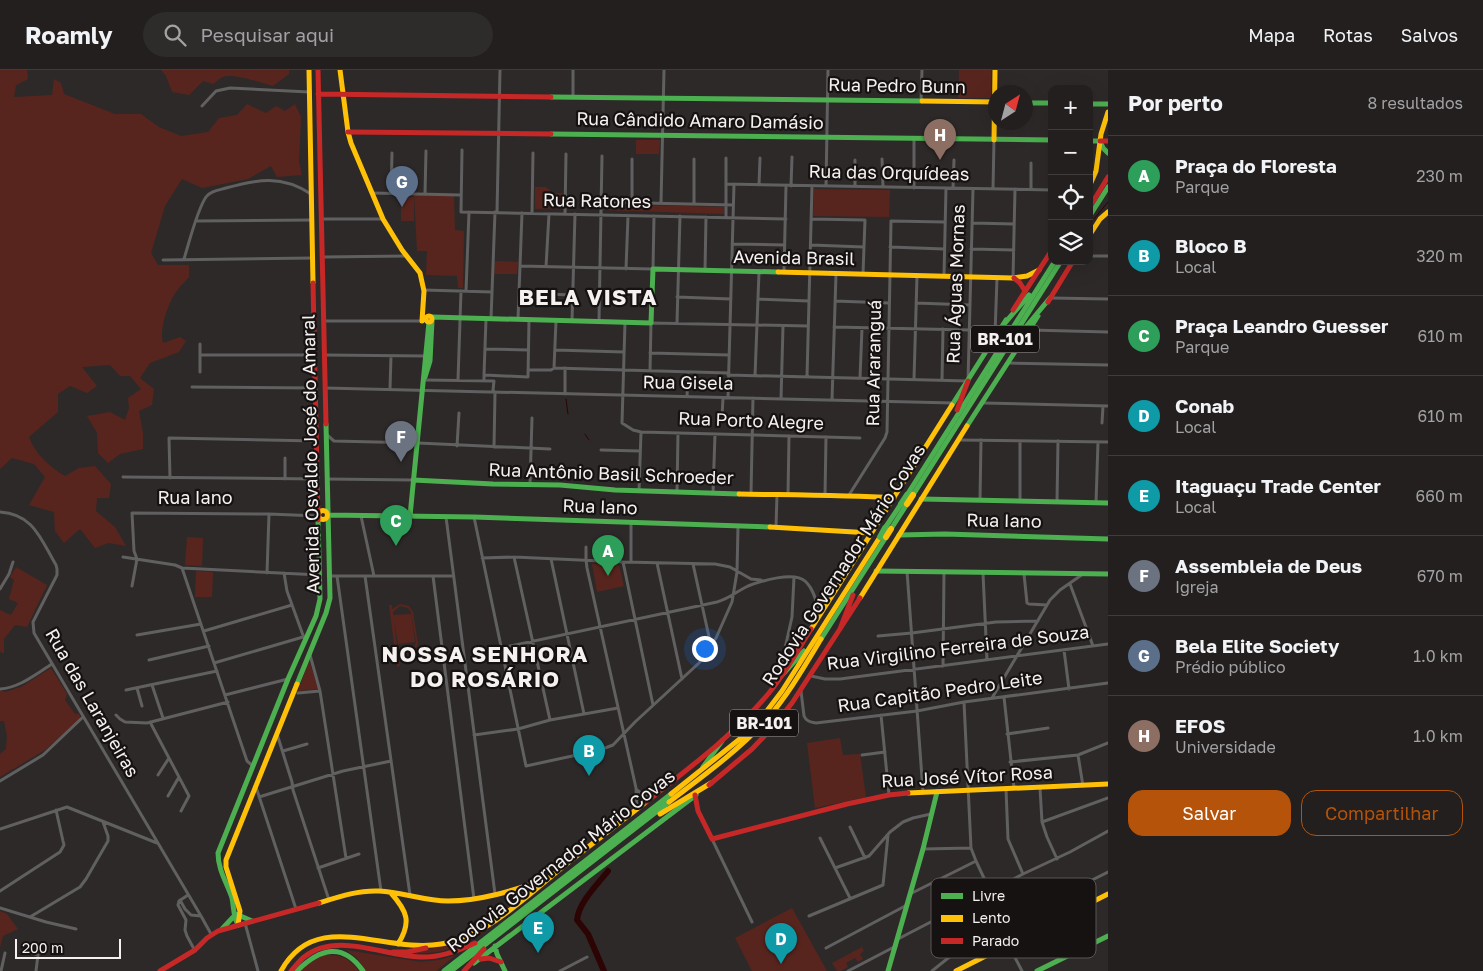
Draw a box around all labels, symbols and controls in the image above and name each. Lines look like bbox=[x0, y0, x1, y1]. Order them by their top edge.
search box bbox=[143, 12, 493, 57]
text: Roamly bbox=[25, 20, 113, 49]
icon: search bbox=[161, 21, 189, 49]
text: Pesquisar aqui bbox=[201, 23, 334, 46]
text: Mapa bbox=[1248, 24, 1295, 46]
text: Rotas bbox=[1323, 24, 1373, 46]
text: Salvos bbox=[1401, 24, 1458, 46]
street label: Rua Pedro Bunn bbox=[828, 73, 966, 97]
north arrow bbox=[988, 85, 1033, 130]
map controls bbox=[1048, 85, 1093, 265]
button: + bbox=[1048, 85, 1093, 130]
text: Por perto bbox=[1128, 90, 1223, 116]
text: 8 resultados bbox=[1368, 93, 1463, 113]
street label: Rua Cândido Amaro Damásio bbox=[576, 107, 824, 133]
pin: H bbox=[924, 119, 956, 160]
button: − bbox=[1048, 130, 1093, 175]
text: Praça do Floresta bbox=[1175, 154, 1337, 177]
street label: Rua das Orquídeas bbox=[808, 160, 970, 184]
pin: G bbox=[386, 166, 418, 207]
text: A bbox=[1138, 166, 1150, 186]
text: 230 m bbox=[1416, 166, 1463, 186]
button: locate bbox=[1048, 175, 1093, 220]
text: Parque bbox=[1175, 177, 1229, 197]
street label: Rua Ratones bbox=[543, 188, 651, 212]
street label: Rua Águas Mornas bbox=[941, 204, 969, 364]
button: layers bbox=[1048, 220, 1093, 265]
text: Bloco B bbox=[1175, 234, 1247, 257]
street label: Avenida Brasil bbox=[733, 245, 855, 269]
text: B bbox=[1138, 246, 1150, 266]
text: 320 m bbox=[1416, 246, 1463, 266]
text: Local bbox=[1175, 257, 1216, 277]
district label: BELA VISTA bbox=[518, 283, 658, 310]
street label: Rua Araranguá bbox=[861, 299, 885, 427]
street label: Avenida Osvaldo José do Amaral bbox=[297, 314, 323, 594]
text: Praça Leandro Guesser bbox=[1175, 314, 1388, 337]
road number: BR-101 bbox=[971, 325, 1039, 352]
text: C bbox=[1138, 326, 1150, 346]
text: 610 m bbox=[1417, 326, 1463, 346]
text: Parque bbox=[1175, 337, 1229, 357]
street label: Rua Gisela bbox=[642, 370, 734, 394]
text: Conab bbox=[1175, 394, 1234, 417]
street label: Rua Porto Alegre bbox=[678, 406, 824, 434]
text: D bbox=[1138, 406, 1150, 426]
text: 610 m bbox=[1417, 406, 1463, 426]
text: Local bbox=[1175, 417, 1216, 437]
pin: F bbox=[385, 421, 417, 462]
street label: Rodovia Governador Mário Covas bbox=[757, 440, 930, 689]
street label: Rua Antônio Basil Schroeder bbox=[488, 458, 734, 488]
text: Itaguaçu Trade Center bbox=[1175, 474, 1381, 497]
street label: Rua Iano bbox=[157, 486, 233, 508]
text: E bbox=[1139, 486, 1149, 506]
text: 660 m bbox=[1416, 486, 1463, 506]
street label: Rua Iano bbox=[562, 494, 638, 518]
text: Local bbox=[1175, 497, 1216, 517]
pin: C bbox=[380, 505, 412, 546]
street label: Rua Iano bbox=[966, 508, 1042, 532]
pin: A bbox=[592, 535, 624, 576]
text: Assembleia de Deus bbox=[1175, 554, 1362, 577]
text: F bbox=[1139, 566, 1149, 586]
text: 670 m bbox=[1417, 566, 1463, 586]
text: Igreja bbox=[1175, 577, 1219, 597]
street label: Rua Virgilino Ferreira de Souza bbox=[825, 620, 1090, 674]
street label: Rua das Laranjeiras bbox=[41, 624, 144, 781]
text: Bela Elite Society bbox=[1175, 634, 1339, 657]
your location bbox=[692, 636, 718, 662]
district label: NOSSA SENHORA DO ROSÁRIO bbox=[382, 640, 588, 692]
text: G bbox=[1138, 646, 1150, 666]
text: 1.0 km bbox=[1413, 646, 1463, 666]
text: Prédio público bbox=[1175, 657, 1286, 677]
street label: Rua Capitão Pedro Leite bbox=[836, 666, 1044, 716]
road number: BR-101 bbox=[730, 710, 798, 736]
text: EFOS bbox=[1175, 714, 1226, 737]
text: H bbox=[1138, 726, 1150, 746]
text: 1.0 km bbox=[1413, 726, 1463, 746]
pin: B bbox=[573, 735, 605, 776]
text: Universidade bbox=[1175, 737, 1276, 757]
street label: Rua José Vítor Rosa bbox=[881, 761, 1053, 791]
street label: Rodovia Governador Mário Covas bbox=[442, 764, 679, 956]
button: Salvar bbox=[1128, 790, 1291, 836]
button: Compartilhar bbox=[1301, 790, 1463, 836]
legend bbox=[931, 878, 1096, 958]
text: Livre bbox=[972, 887, 1005, 904]
text: Lento bbox=[972, 909, 1010, 926]
pin: E bbox=[522, 912, 554, 953]
pin: D bbox=[765, 923, 797, 964]
text: Parado bbox=[972, 932, 1019, 949]
scale bar bbox=[15, 936, 121, 959]
text: 200 m bbox=[22, 939, 63, 956]

